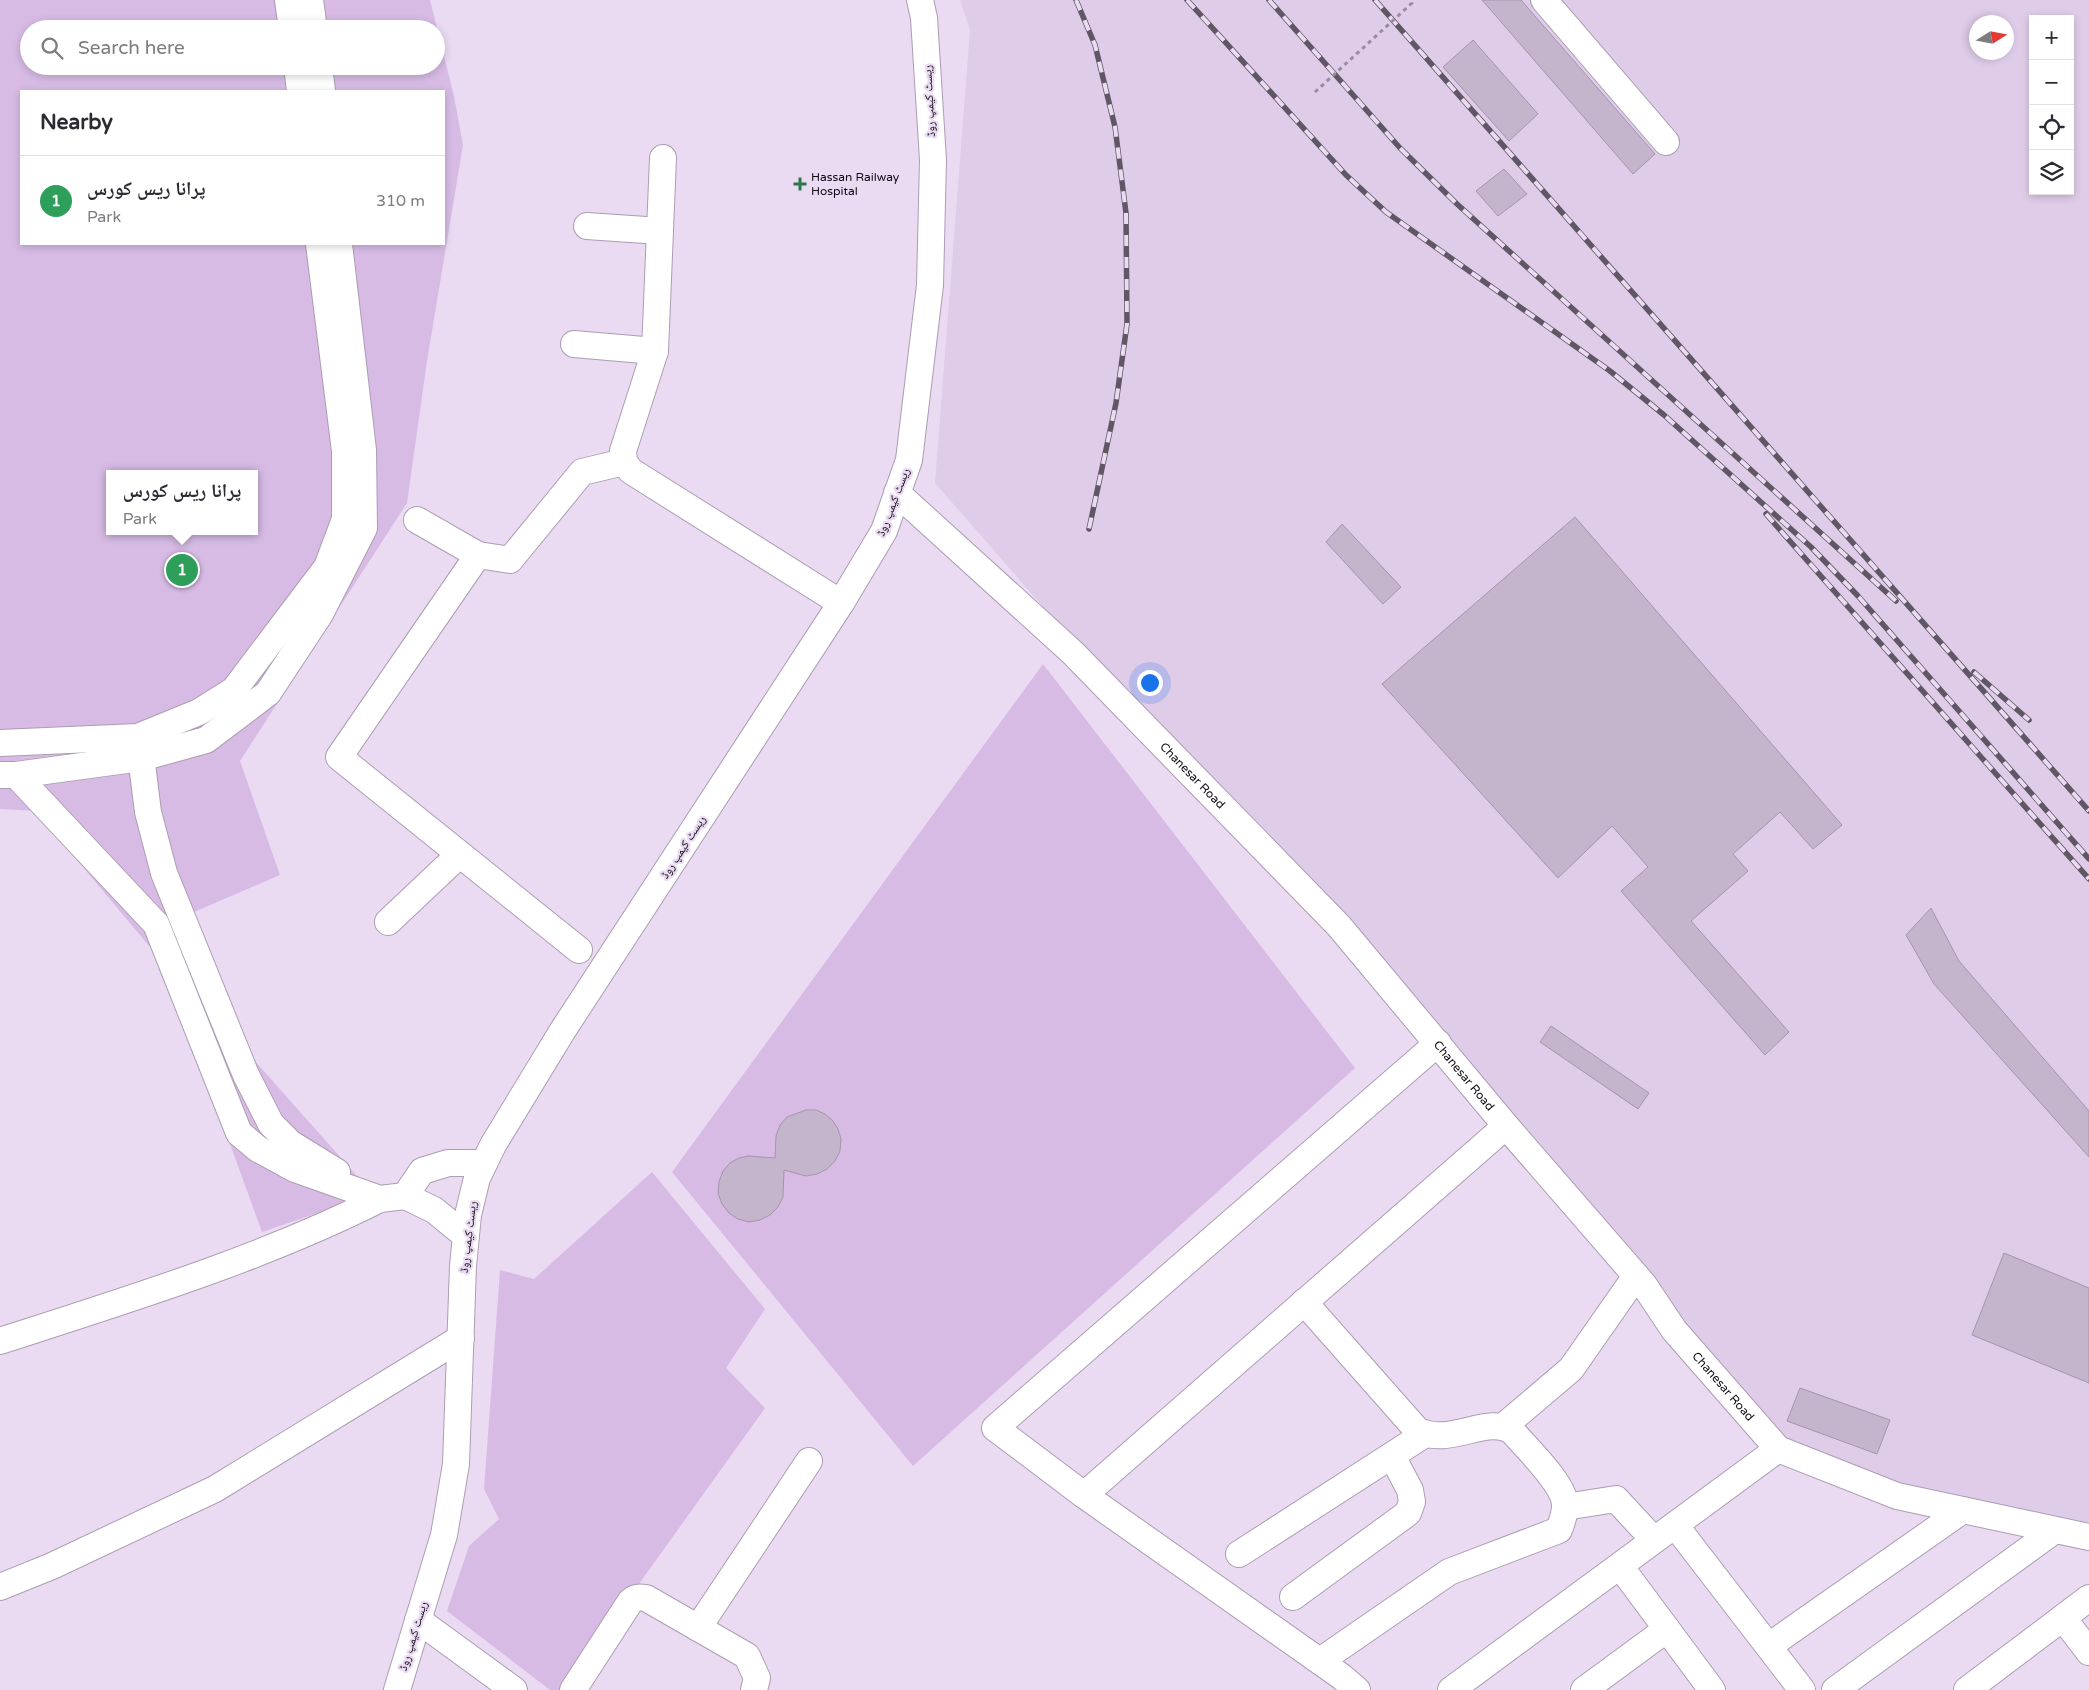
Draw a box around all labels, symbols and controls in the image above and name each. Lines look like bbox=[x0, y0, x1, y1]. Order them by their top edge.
north arrow bbox=[1969, 15, 2014, 60]
map controls bbox=[2029, 15, 2074, 195]
button: + bbox=[2029, 15, 2074, 60]
search box bbox=[20, 20, 445, 75]
icon: search bbox=[38, 34, 66, 62]
text: Search here bbox=[78, 37, 185, 59]
button: − bbox=[2029, 60, 2074, 105]
street label: ریسٹ کیمپ روڈ bbox=[920, 64, 938, 137]
button: locate bbox=[2029, 105, 2074, 150]
text: Nearby bbox=[40, 110, 113, 135]
button: layers bbox=[2029, 150, 2074, 195]
place label: Hassan Railway Hospital bbox=[811, 170, 900, 198]
marker: Hassan Railway Hospital bbox=[793, 177, 807, 191]
text: پرانا ریس کورس bbox=[87, 178, 205, 200]
text: 1 bbox=[51, 191, 61, 211]
text: 310 m bbox=[376, 191, 425, 211]
text: Park bbox=[87, 207, 121, 227]
street label: ریسٹ کیمپ روڈ bbox=[874, 466, 913, 538]
popup bbox=[106, 470, 258, 535]
text: پرانا ریس کورس bbox=[123, 480, 241, 502]
text: Park bbox=[123, 509, 157, 529]
pin: 1 bbox=[166, 551, 198, 589]
your location bbox=[1137, 670, 1163, 696]
street label: Chanesar Road bbox=[1157, 740, 1228, 812]
street label: ریسٹ کیمپ روڈ bbox=[658, 813, 709, 881]
street label: Chanesar Road bbox=[1431, 1038, 1497, 1114]
street label: ریسٹ کیمپ روڈ bbox=[457, 1200, 480, 1274]
street label: Chanesar Road bbox=[1689, 1349, 1757, 1424]
street label: ریسٹ کیمپ روڈ bbox=[396, 1599, 431, 1673]

